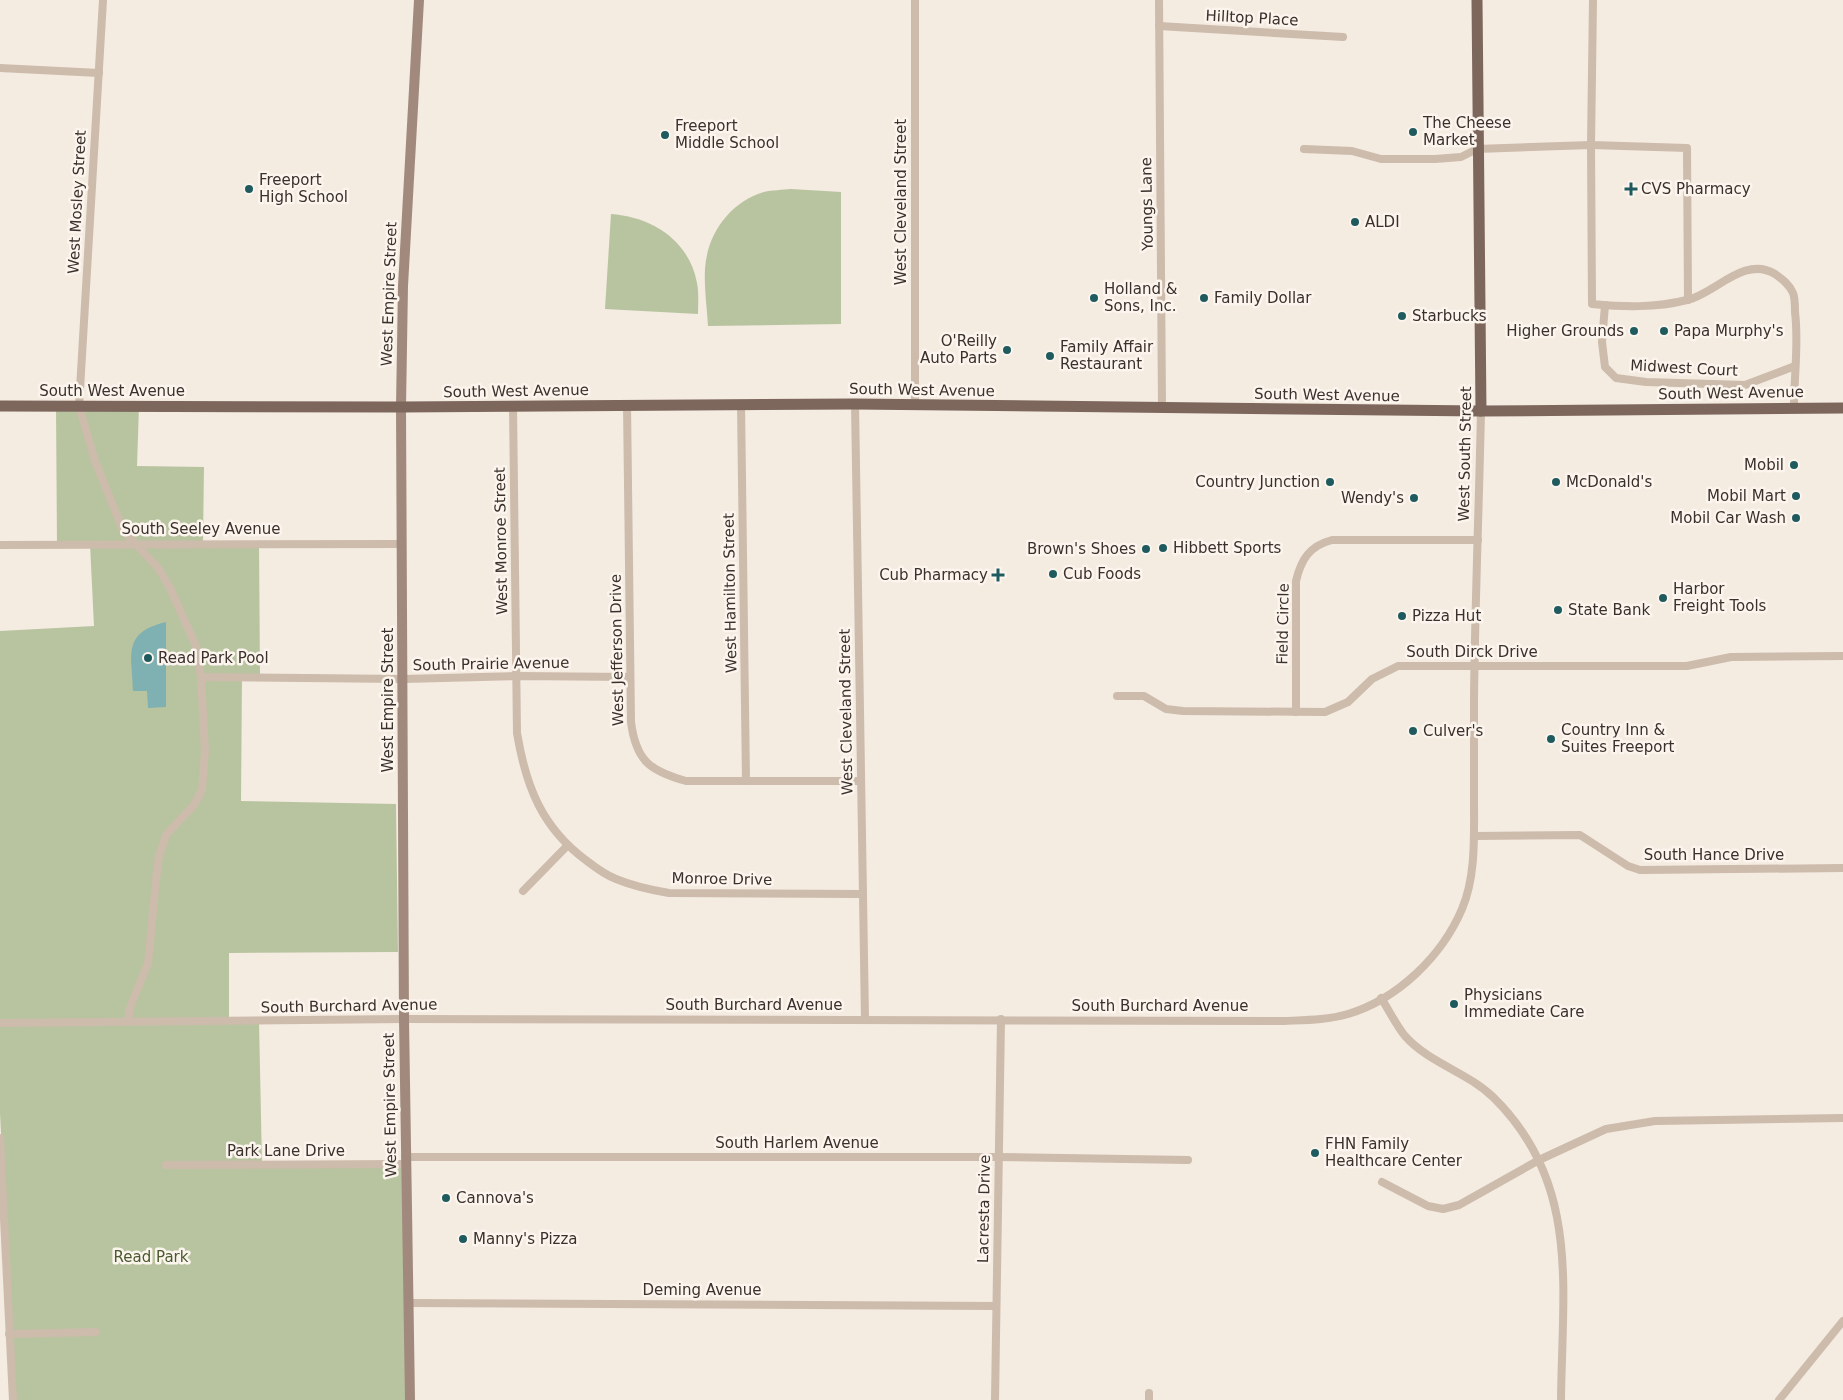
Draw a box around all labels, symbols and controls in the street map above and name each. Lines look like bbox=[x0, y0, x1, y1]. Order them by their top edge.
street label: Hilltop Place bbox=[1205, 7, 1299, 29]
place label: The Cheese Market bbox=[1422, 114, 1511, 149]
place label: Freeport Middle School bbox=[675, 117, 779, 152]
street label: West Cleveland Street bbox=[892, 119, 910, 285]
marker: The Cheese Market bbox=[1407, 126, 1419, 138]
street label: West Mosley Street bbox=[64, 129, 90, 274]
marker: Freeport Middle School bbox=[659, 129, 671, 141]
street label: Youngs Lane bbox=[1137, 157, 1157, 252]
place label: Freeport High School bbox=[259, 171, 348, 206]
place label: CVS Pharmacy bbox=[1641, 180, 1751, 198]
marker: Freeport High School bbox=[243, 183, 255, 195]
marker: CVS Pharmacy bbox=[1625, 183, 1637, 195]
place label: ALDI bbox=[1365, 213, 1400, 231]
marker: ALDI bbox=[1349, 216, 1361, 228]
street label: West Empire Street bbox=[377, 221, 401, 367]
place label: Holland & Sons, Inc. bbox=[1104, 280, 1178, 315]
place label: Family Dollar bbox=[1214, 289, 1312, 307]
marker: Holland & Sons, Inc. bbox=[1088, 292, 1100, 304]
marker: Family Dollar bbox=[1198, 292, 1210, 304]
place label: Starbucks bbox=[1412, 307, 1487, 325]
marker: Starbucks bbox=[1396, 310, 1408, 322]
place label: Higher Grounds bbox=[1506, 322, 1624, 340]
place label: Papa Murphy's bbox=[1674, 322, 1784, 340]
marker: Higher Grounds bbox=[1628, 325, 1640, 337]
marker: Papa Murphy's bbox=[1658, 325, 1670, 337]
place label: O'Reilly Auto Parts bbox=[920, 332, 997, 367]
place label: Family Affair Restaurant bbox=[1060, 338, 1154, 373]
marker: O'Reilly Auto Parts bbox=[1001, 344, 1013, 356]
marker: Family Affair Restaurant bbox=[1044, 350, 1056, 362]
street label: Midwest Court bbox=[1630, 356, 1738, 380]
street label: South West Avenue bbox=[849, 380, 995, 400]
street label: South West Avenue bbox=[443, 381, 589, 401]
street label: South West Avenue bbox=[39, 382, 185, 400]
street label: South West Avenue bbox=[1658, 383, 1804, 403]
street label: South West Avenue bbox=[1254, 385, 1400, 405]
street label: West South Street bbox=[1455, 386, 1475, 522]
place label: Mobil bbox=[1744, 456, 1784, 474]
marker: Mobil bbox=[1788, 459, 1800, 471]
street label: West Monroe Street bbox=[491, 467, 511, 615]
place label: Country Junction bbox=[1195, 473, 1320, 491]
place label: McDonald's bbox=[1566, 473, 1652, 491]
marker: Country Junction bbox=[1324, 476, 1336, 488]
marker: McDonald's bbox=[1550, 476, 1562, 488]
place label: Mobil Mart bbox=[1707, 487, 1786, 505]
place label: Wendy's bbox=[1341, 489, 1404, 507]
marker: Mobil Mart bbox=[1790, 490, 1802, 502]
marker: Wendy's bbox=[1408, 492, 1420, 504]
place label: Mobil Car Wash bbox=[1670, 509, 1786, 527]
marker: Mobil Car Wash bbox=[1790, 512, 1802, 524]
street label: West Hamilton Street bbox=[720, 513, 740, 673]
street label: South Seeley Avenue bbox=[121, 520, 281, 538]
place label: Hibbett Sports bbox=[1173, 539, 1282, 557]
place label: Brown's Shoes bbox=[1027, 540, 1136, 558]
marker: Hibbett Sports bbox=[1157, 542, 1169, 554]
marker: Brown's Shoes bbox=[1140, 543, 1152, 555]
place label: Cub Foods bbox=[1063, 565, 1141, 583]
place label: Cub Pharmacy bbox=[879, 566, 988, 584]
marker: Cub Foods bbox=[1047, 568, 1059, 580]
marker: Cub Pharmacy bbox=[992, 569, 1004, 581]
street label: West Jefferson Drive bbox=[607, 574, 627, 726]
place label: Harbor Freight Tools bbox=[1673, 580, 1767, 615]
street label: Field Circle bbox=[1273, 583, 1293, 665]
marker: Harbor Freight Tools bbox=[1657, 592, 1669, 604]
place label: State Bank bbox=[1568, 601, 1650, 619]
marker: State Bank bbox=[1552, 604, 1564, 616]
place label: Pizza Hut bbox=[1412, 607, 1481, 625]
marker: Pizza Hut bbox=[1396, 610, 1408, 622]
street label: West Empire Street bbox=[379, 627, 397, 772]
street label: West Cleveland Street bbox=[836, 629, 856, 795]
street label: South Dirck Drive bbox=[1406, 643, 1538, 661]
place label: Read Park Pool bbox=[158, 649, 269, 667]
marker: Read Park Pool bbox=[142, 652, 154, 664]
street label: South Prairie Avenue bbox=[412, 654, 570, 674]
place label: Country Inn & Suites Freeport bbox=[1561, 721, 1675, 756]
place label: Culver's bbox=[1423, 722, 1484, 740]
marker: Culver's bbox=[1407, 725, 1419, 737]
marker: Country Inn & Suites Freeport bbox=[1545, 733, 1557, 745]
street label: South Hance Drive bbox=[1644, 846, 1784, 864]
street label: Monroe Drive bbox=[672, 869, 772, 889]
place label: Physicians Immediate Care bbox=[1464, 986, 1584, 1021]
street label: South Burchard Avenue bbox=[260, 995, 438, 1017]
street label: South Burchard Avenue bbox=[666, 996, 842, 1014]
street label: South Burchard Avenue bbox=[1072, 997, 1248, 1015]
marker: Physicians Immediate Care bbox=[1448, 998, 1460, 1010]
street label: West Empire Street bbox=[380, 1032, 400, 1178]
street label: South Harlem Avenue bbox=[715, 1134, 879, 1152]
place label: FHN Family Healthcare Center bbox=[1325, 1135, 1463, 1170]
street label: Park Lane Drive bbox=[227, 1142, 345, 1160]
marker: FHN Family Healthcare Center bbox=[1309, 1147, 1321, 1159]
street label: Lacresta Drive bbox=[974, 1155, 994, 1263]
place label: Cannova's bbox=[456, 1189, 534, 1207]
marker: Cannova's bbox=[440, 1192, 452, 1204]
place label: Manny's Pizza bbox=[473, 1230, 578, 1248]
marker: Manny's Pizza bbox=[457, 1233, 469, 1245]
park label: Read Park bbox=[114, 1248, 189, 1266]
street label: Deming Avenue bbox=[642, 1281, 762, 1299]

